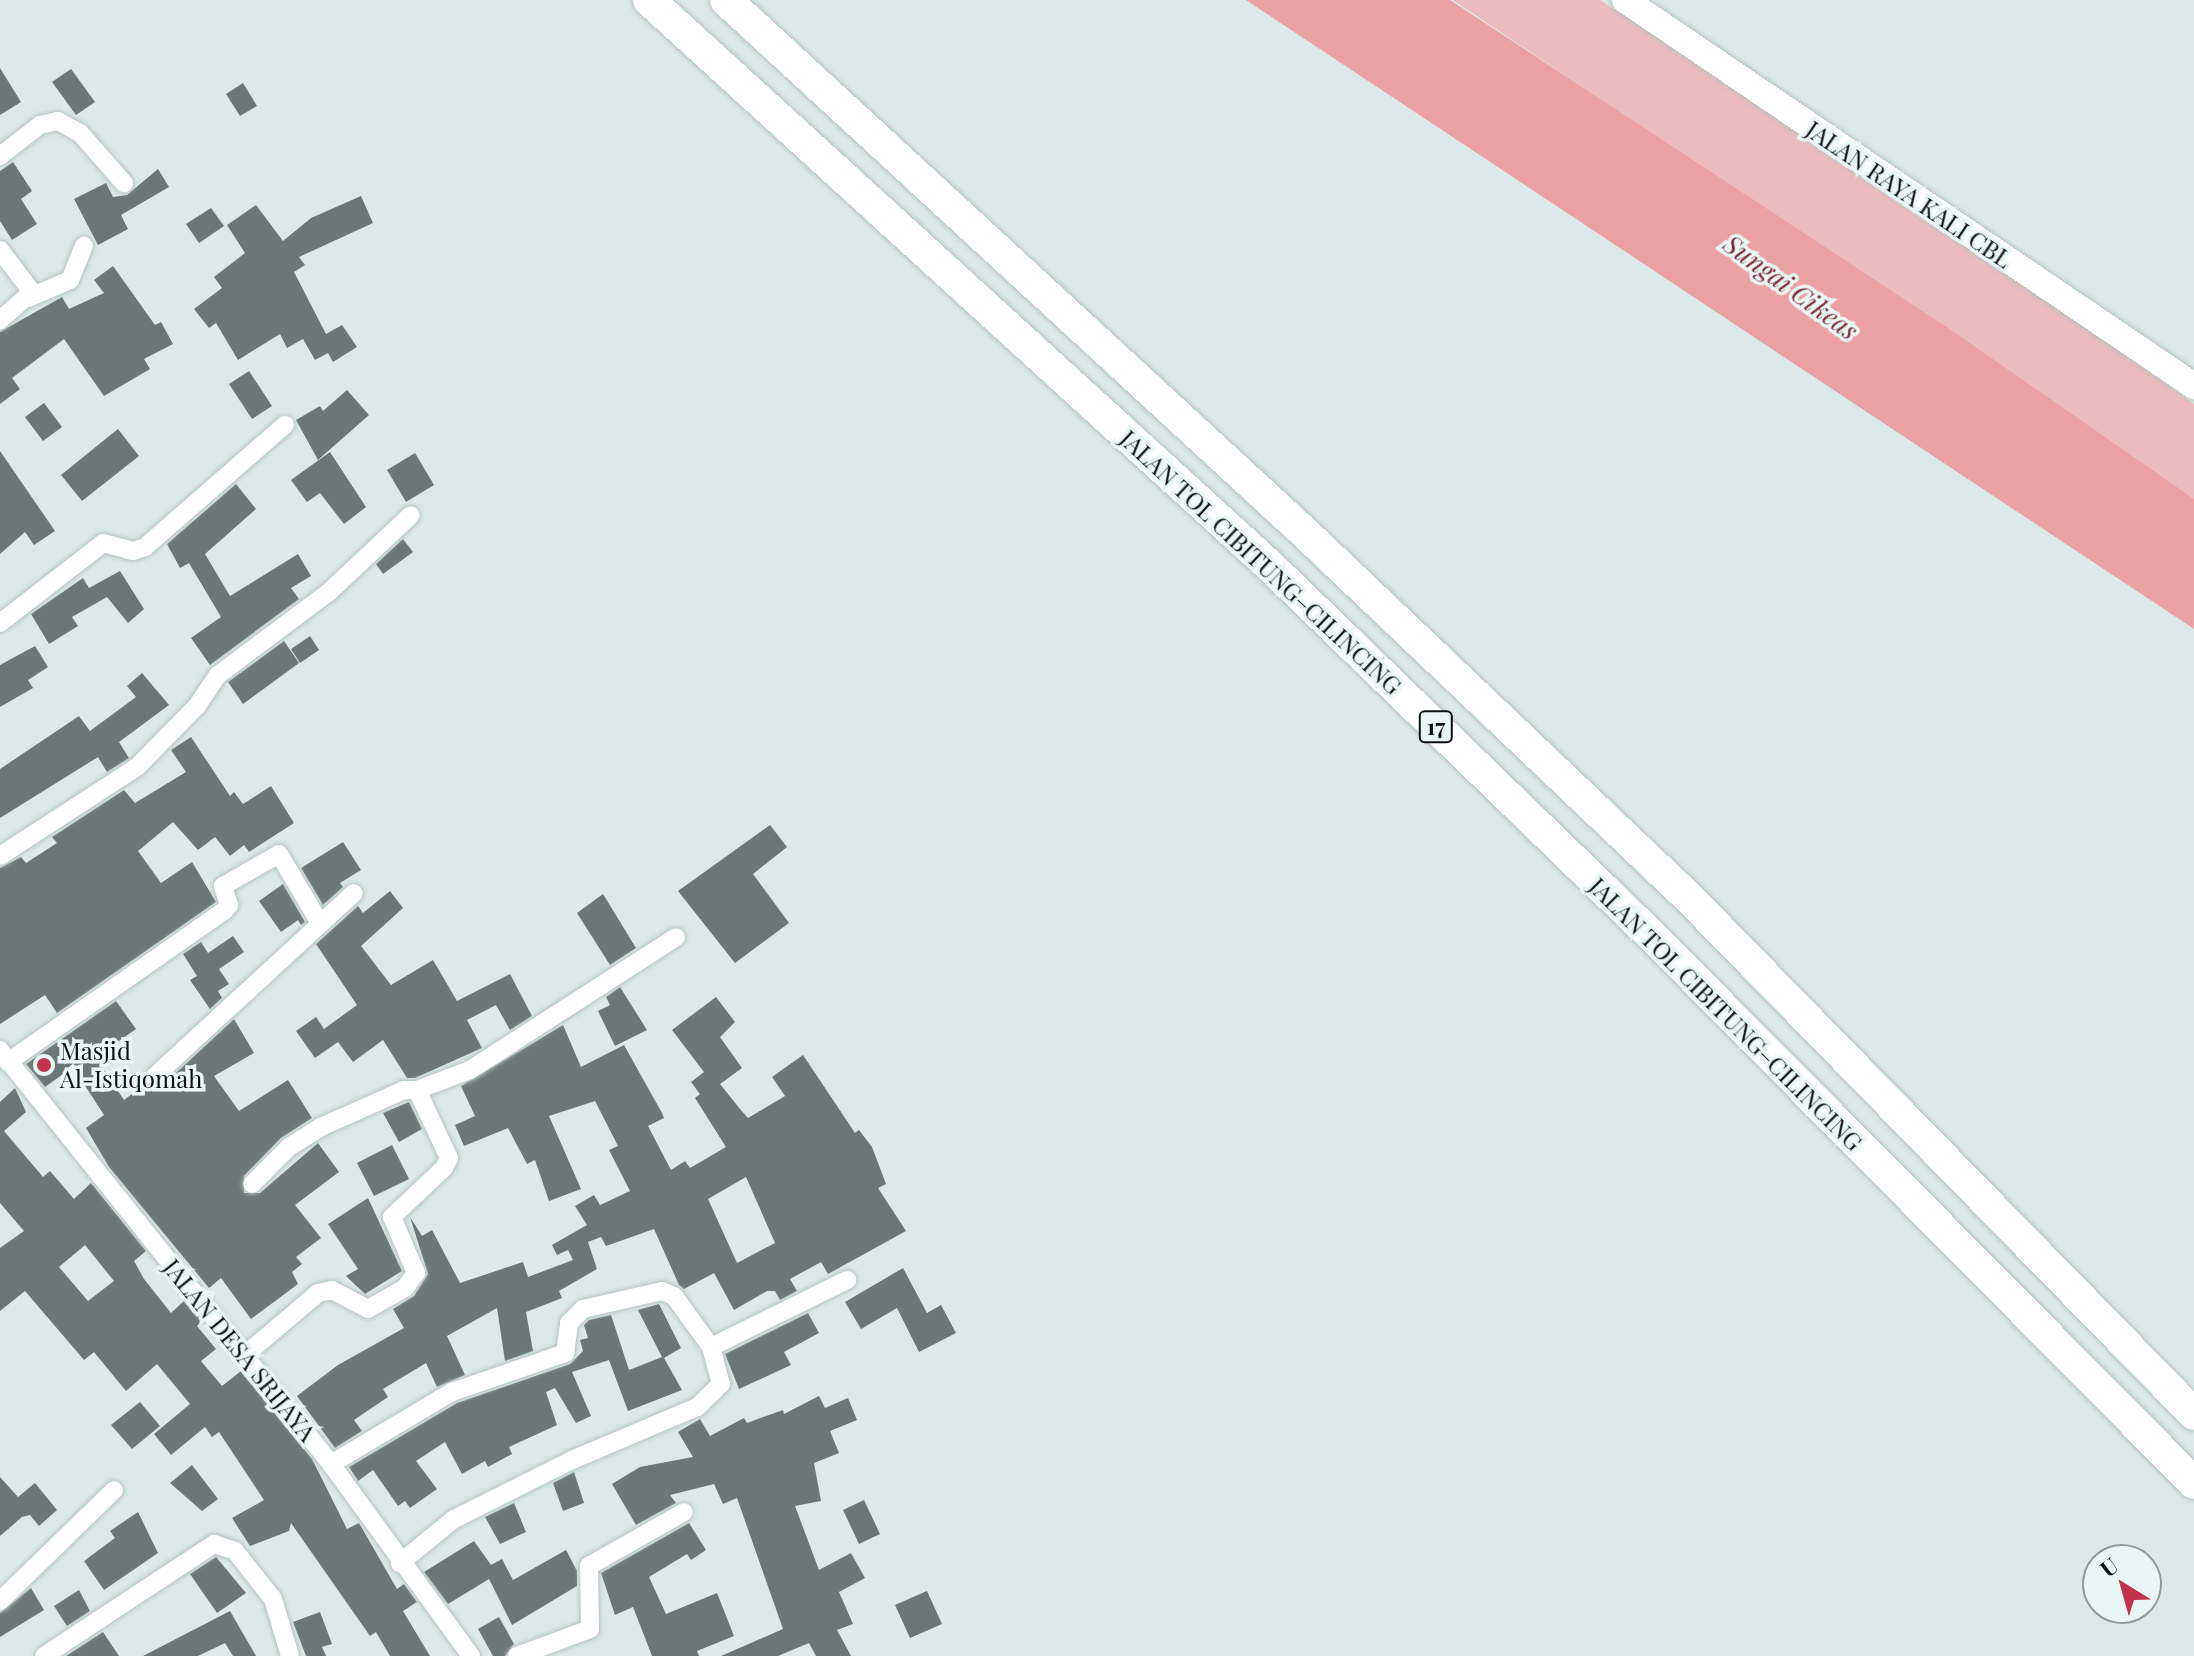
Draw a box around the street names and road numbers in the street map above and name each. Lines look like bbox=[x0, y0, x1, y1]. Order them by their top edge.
street label: JALAN RAYA KALI CBL bbox=[1801, 115, 2017, 273]
street label: JALAN TOL CIBITUNG–CILINCING bbox=[1114, 424, 1408, 700]
road number: 17 bbox=[1418, 709, 1454, 745]
street label: JALAN TOL CIBITUNG–CILINCING bbox=[1583, 871, 1869, 1157]
street label: JALAN DESA SRIJAYA bbox=[158, 1253, 322, 1447]

